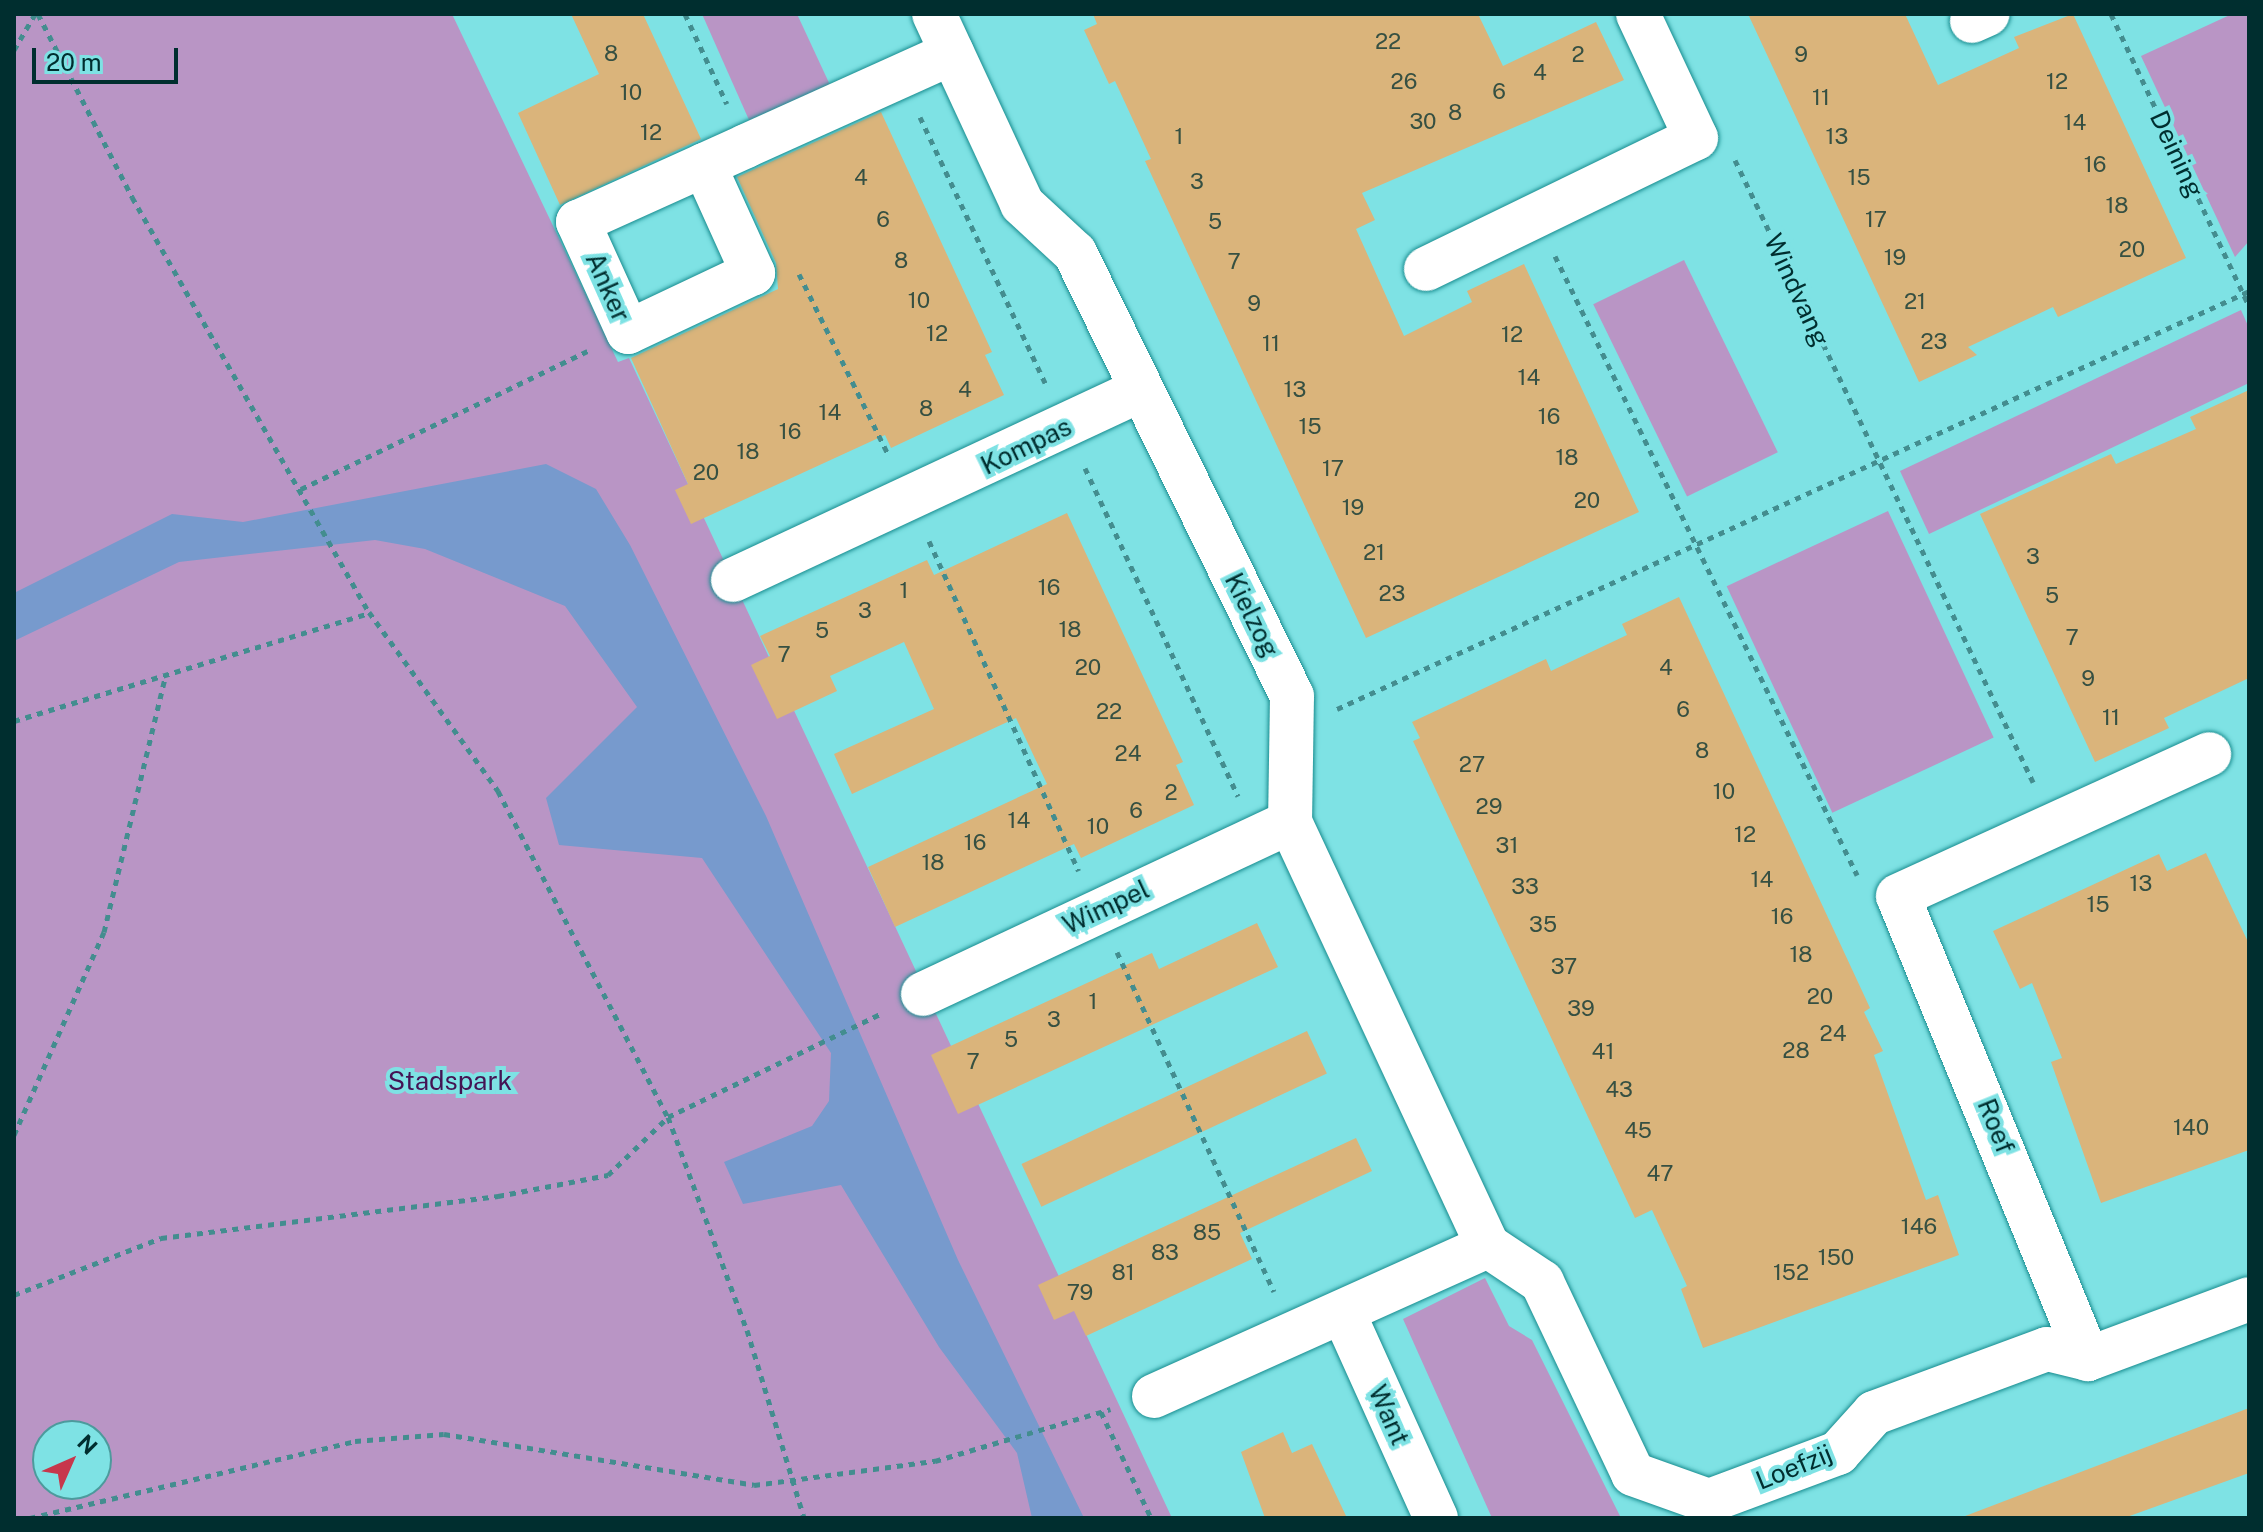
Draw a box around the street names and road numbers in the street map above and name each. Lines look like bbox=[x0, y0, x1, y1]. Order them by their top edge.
street label: Deining bbox=[2143, 106, 2211, 202]
street label: Windvang bbox=[1757, 229, 1837, 351]
street label: Anker bbox=[579, 248, 637, 326]
street label: Kompas bbox=[976, 411, 1076, 481]
street label: Kielzog bbox=[1218, 568, 1286, 662]
street label: Wimpel bbox=[1058, 873, 1154, 941]
street label: Roef bbox=[1971, 1094, 2021, 1158]
street label: Want bbox=[1362, 1380, 1416, 1450]
street label: Loefzij bbox=[1751, 1438, 1837, 1496]

